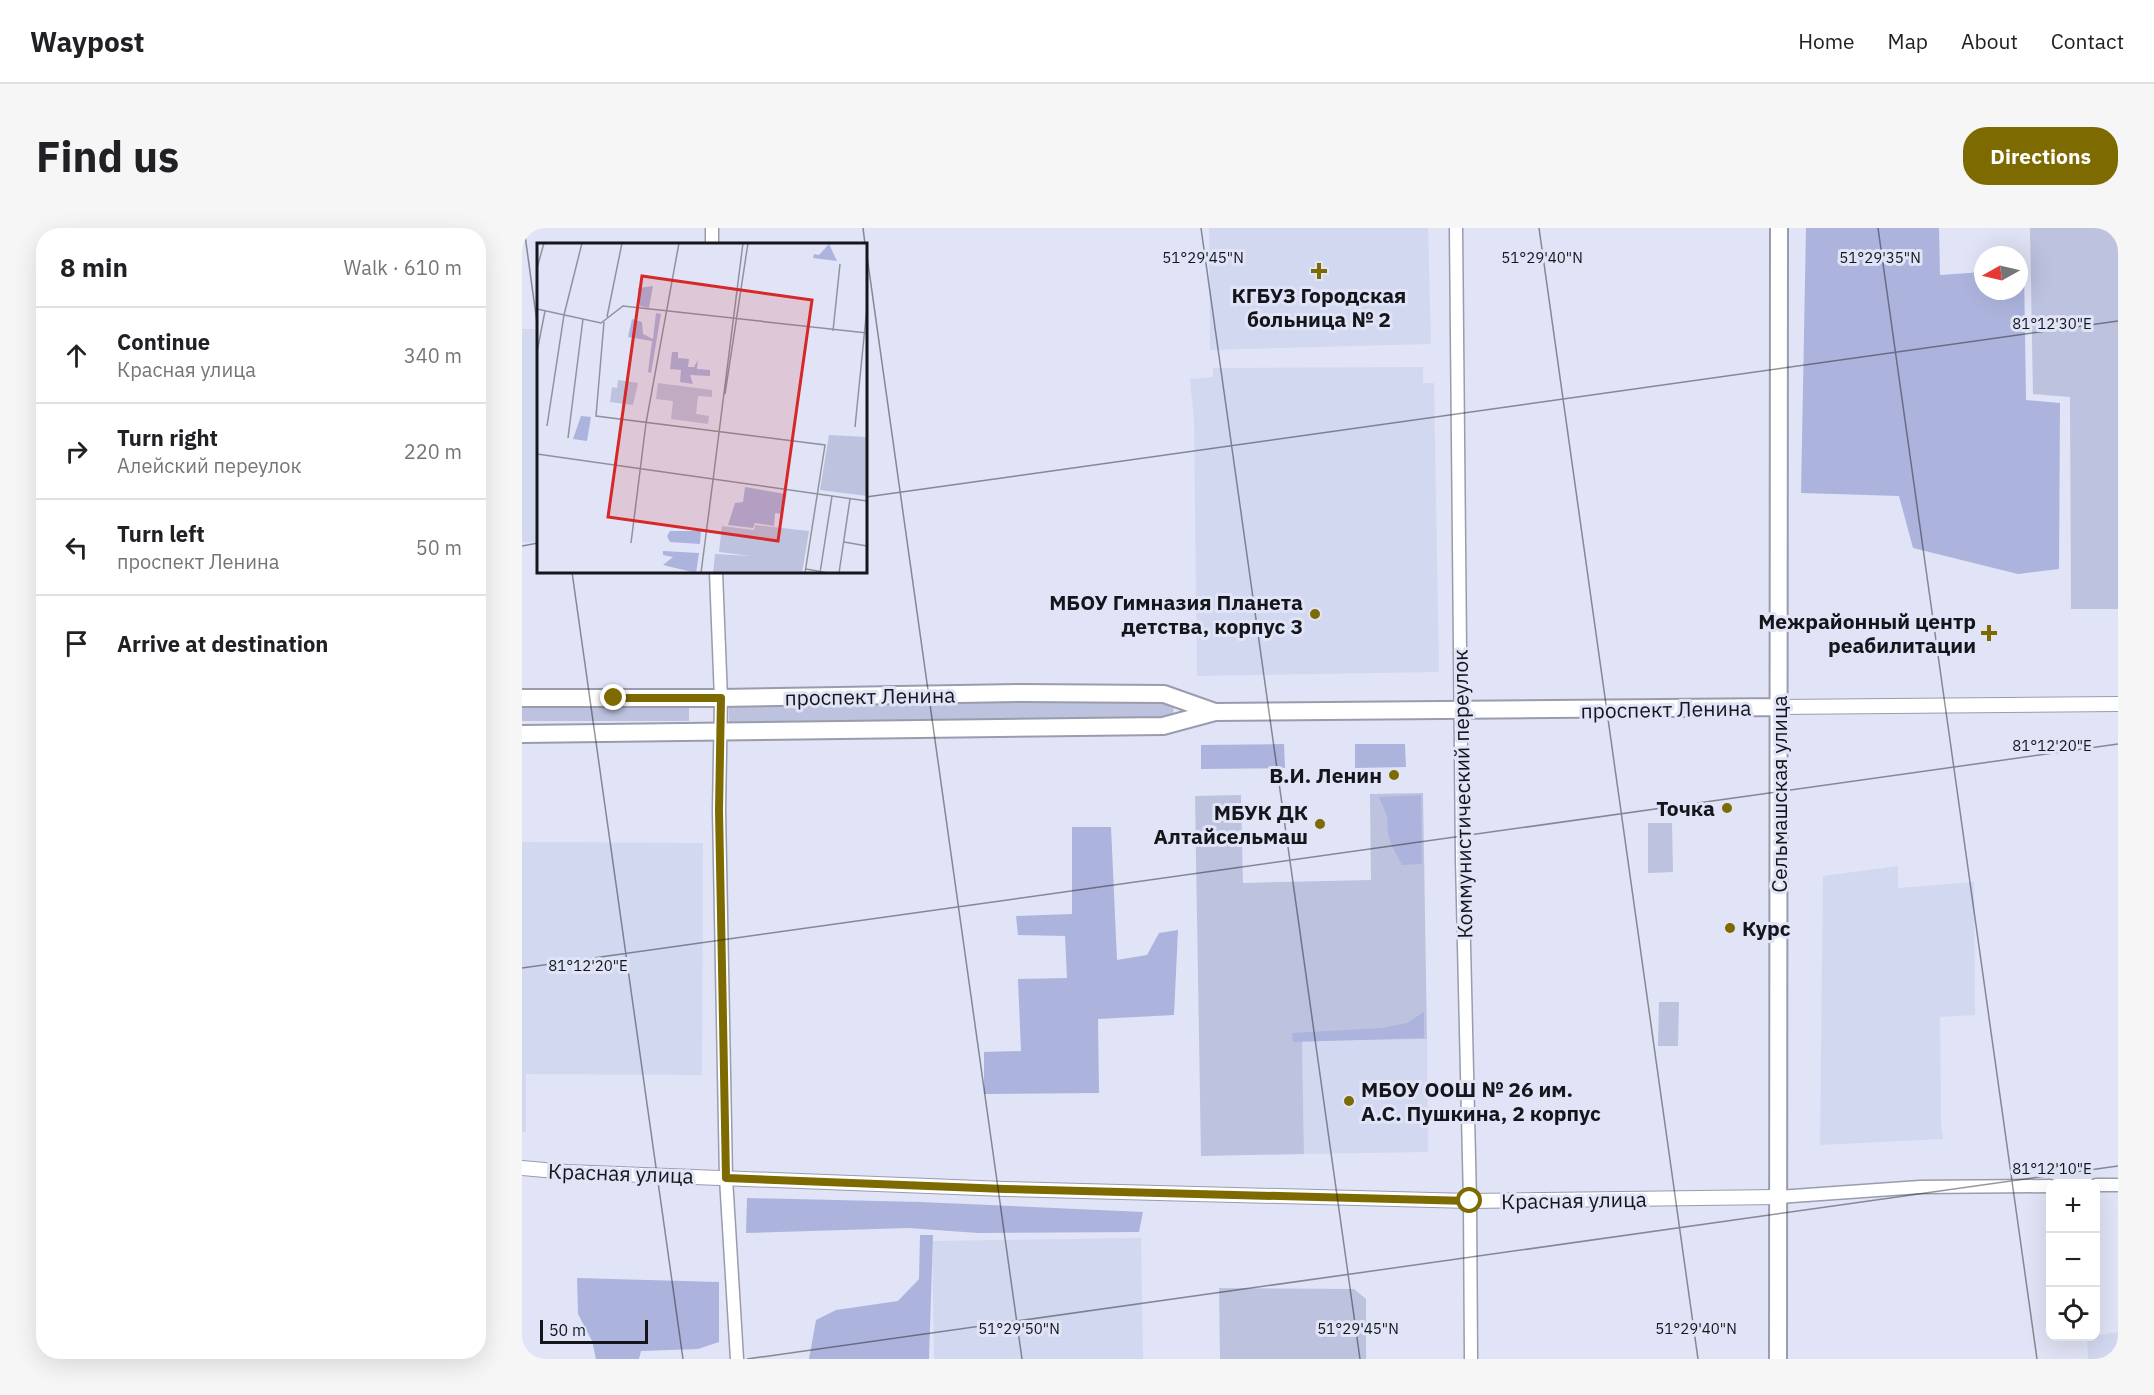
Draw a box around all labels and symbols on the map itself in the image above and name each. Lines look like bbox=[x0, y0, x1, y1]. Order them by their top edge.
inset map bbox=[537, 243, 867, 573]
north arrow bbox=[1974, 246, 2028, 300]
text: 51°29'45"N bbox=[1162, 248, 1244, 267]
text: 51°29'40"N bbox=[1501, 248, 1583, 267]
text: 51°29'35"N bbox=[1839, 248, 1921, 267]
marker: КГБУЗ Городская больница № 2 bbox=[1310, 262, 1328, 280]
place label: КГБУЗ Городская больница № 2 bbox=[1232, 281, 1406, 333]
text: 81°12'30"E bbox=[2012, 314, 2092, 333]
place label: МБОУ Гимназия Планета детства, корпус 3 bbox=[1049, 588, 1303, 640]
marker: МБОУ Гимназия Планета детства, корпус 3 bbox=[1308, 607, 1322, 621]
place label: Межрайонный центр реабилитации bbox=[1758, 607, 1976, 659]
marker: Межрайонный центр реабилитации bbox=[1980, 624, 1998, 642]
street label: Коммунистический переулок bbox=[1445, 649, 1479, 939]
street label: проспект Ленина bbox=[784, 681, 956, 711]
route end bbox=[600, 684, 626, 710]
street label: проспект Ленина bbox=[1580, 694, 1752, 724]
street label: Сельмашская улица bbox=[1765, 695, 1793, 893]
text: 81°12'20"E bbox=[2012, 736, 2092, 755]
place label: В.И. Ленин bbox=[1269, 761, 1382, 789]
marker: В.И. Ленин bbox=[1387, 768, 1401, 782]
place label: Точка bbox=[1656, 794, 1715, 822]
place label: МБУК ДК Алтайсельмаш bbox=[1154, 798, 1308, 850]
marker: Точка bbox=[1720, 801, 1734, 815]
marker: МБУК ДК Алтайсельмаш bbox=[1313, 817, 1327, 831]
place label: Курс bbox=[1742, 914, 1791, 942]
marker: Курс bbox=[1723, 921, 1737, 935]
text: 81°12'20"E bbox=[548, 956, 628, 975]
place label: МБОУ ООШ № 26 им. А.С. Пушкина, 2 корпус bbox=[1361, 1075, 1601, 1127]
marker: МБОУ ООШ № 26 им. А.С. Пушкина, 2 корпус bbox=[1342, 1094, 1356, 1108]
street label: Красная улица bbox=[548, 1156, 694, 1190]
text: 81°12'10"E bbox=[2012, 1159, 2092, 1178]
street label: Красная улица bbox=[1501, 1185, 1647, 1215]
route start bbox=[1456, 1187, 1482, 1213]
scale bar bbox=[540, 1317, 648, 1344]
text: 51°29'50"N bbox=[978, 1319, 1060, 1338]
text: 51°29'45"N bbox=[1317, 1319, 1399, 1338]
text: 51°29'40"N bbox=[1655, 1319, 1737, 1338]

